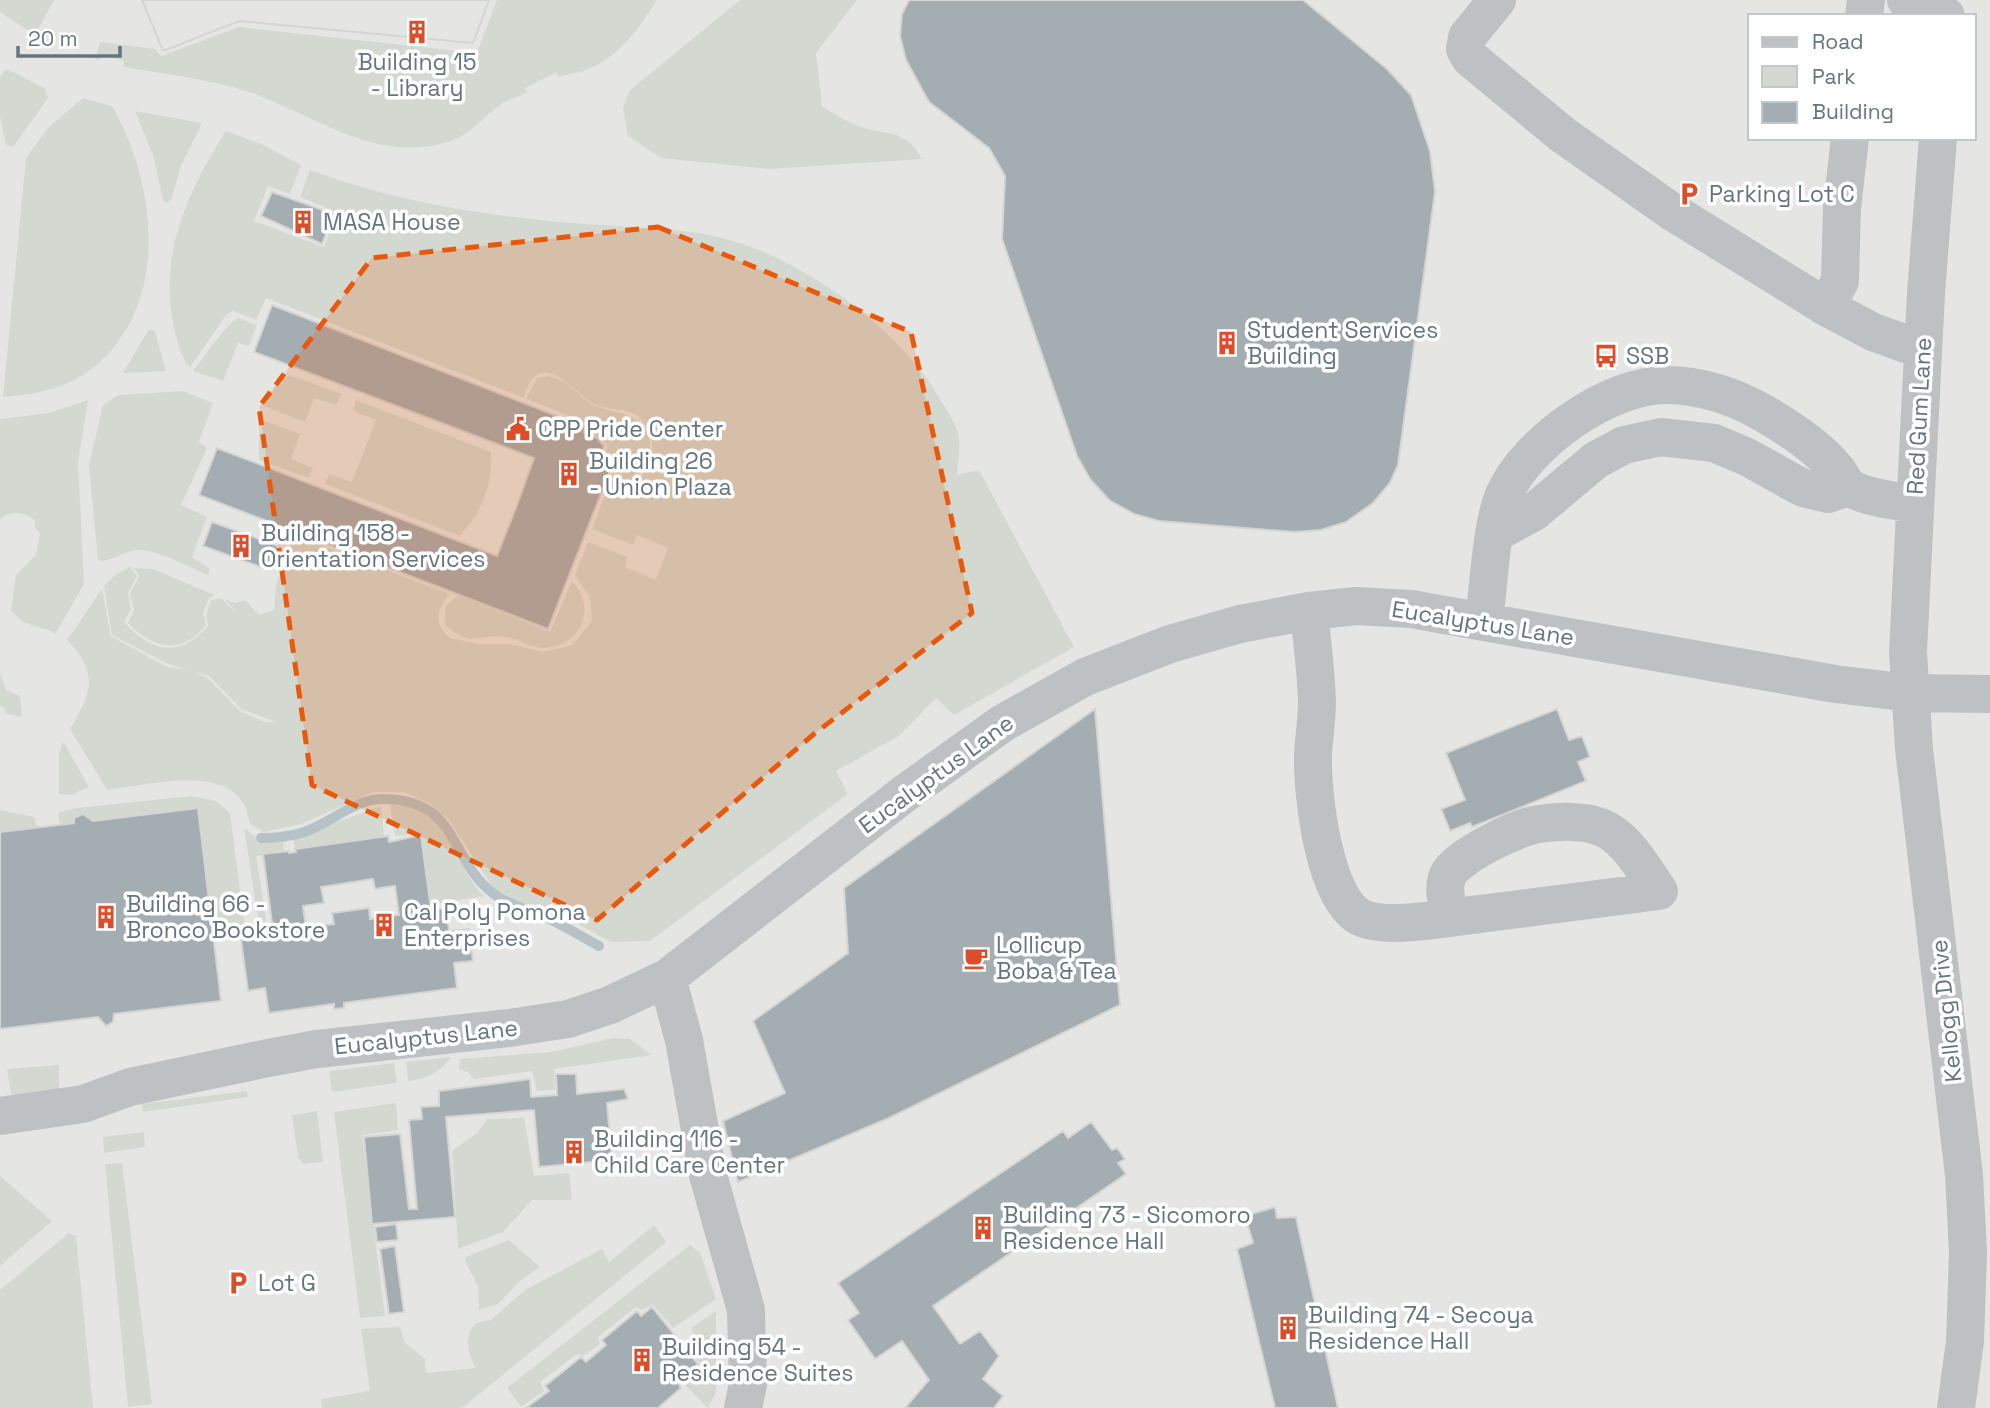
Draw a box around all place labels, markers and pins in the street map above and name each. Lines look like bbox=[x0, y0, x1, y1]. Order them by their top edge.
building icon: Building 15 - Library bbox=[403, 18, 431, 46]
place label: Building 15 - Library bbox=[357, 47, 477, 103]
place label: Parking Lot C bbox=[1709, 179, 1855, 209]
parking icon: Parking Lot C bbox=[1675, 180, 1703, 208]
place label: MASA House bbox=[323, 207, 461, 237]
building icon: MASA House bbox=[289, 208, 317, 236]
place label: Student Services Building bbox=[1247, 315, 1438, 371]
building icon: Student Services Building bbox=[1213, 329, 1241, 357]
place label: SSB bbox=[1626, 341, 1669, 371]
bus stop icon: SSB bbox=[1592, 342, 1620, 370]
place label: CPP Pride Center bbox=[538, 414, 723, 444]
public building icon: CPP Pride Center bbox=[504, 415, 532, 443]
place label: Building 26 - Union Plaza bbox=[589, 446, 732, 502]
building icon: Building 26 - Union Plaza bbox=[555, 460, 583, 488]
place label: Building 158 - Orientation Services bbox=[261, 518, 485, 574]
building icon: Building 158 - Orientation Services bbox=[227, 532, 255, 560]
place label: Building 66 - Bronco Bookstore bbox=[126, 889, 325, 945]
place label: Cal Poly Pomona Enterprises bbox=[404, 897, 586, 953]
building icon: Building 66 - Bronco Bookstore bbox=[92, 903, 120, 931]
building icon: Cal Poly Pomona Enterprises bbox=[370, 911, 398, 939]
place label: Lollicup Boba & Tea bbox=[996, 930, 1117, 986]
cafe icon: Lollicup Boba & Tea bbox=[962, 944, 990, 972]
place label: Building 116 - Child Care Center bbox=[594, 1124, 785, 1180]
building icon: Building 116 - Child Care Center bbox=[560, 1138, 588, 1166]
place label: Building 73 - Sicomoro Residence Hall bbox=[1003, 1200, 1251, 1256]
building icon: Building 73 - Sicomoro Residence Hall bbox=[969, 1214, 997, 1242]
place label: Lot G bbox=[258, 1268, 316, 1298]
parking icon: Lot G bbox=[224, 1269, 252, 1297]
place label: Building 74 - Secoya Residence Hall bbox=[1308, 1300, 1534, 1356]
building icon: Building 74 - Secoya Residence Hall bbox=[1274, 1314, 1302, 1342]
place label: Building 54 - Residence Suites bbox=[662, 1332, 853, 1388]
building icon: Building 54 - Residence Suites bbox=[628, 1346, 656, 1374]

